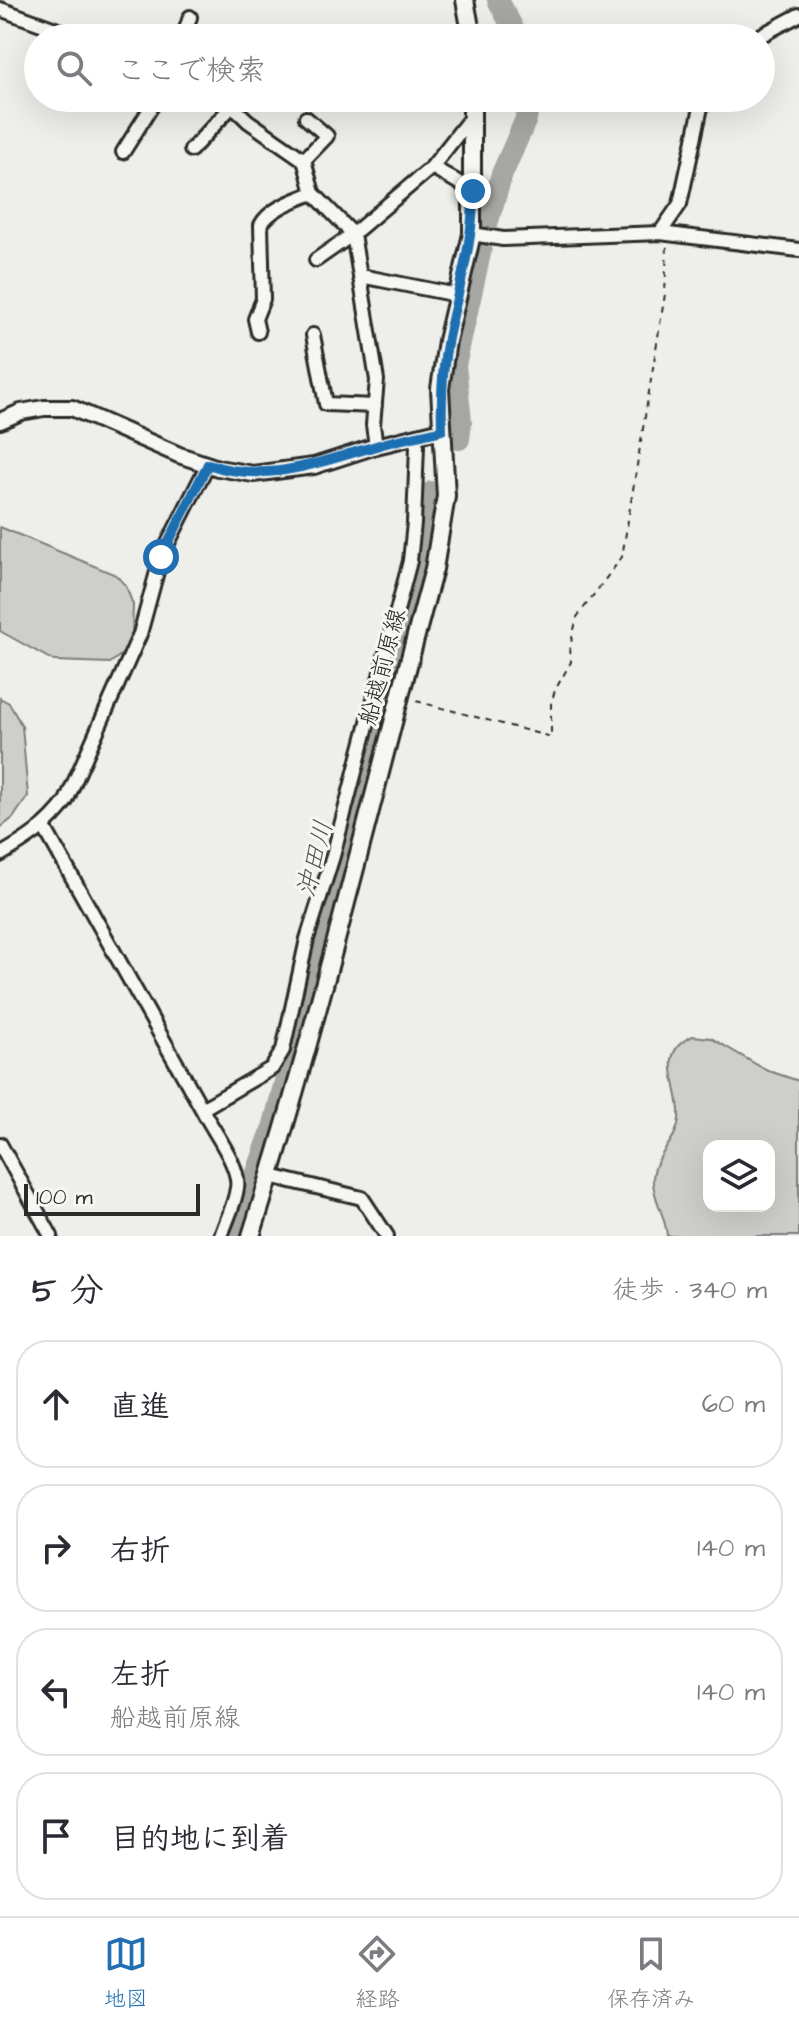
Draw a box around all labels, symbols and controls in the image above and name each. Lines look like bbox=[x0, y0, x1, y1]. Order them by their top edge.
search box bbox=[24, 24, 775, 112]
icon: search bbox=[52, 46, 96, 90]
text: ここで検索 bbox=[116, 50, 266, 92]
route end bbox=[455, 173, 491, 209]
route start bbox=[143, 539, 179, 575]
street label: 船越前原線 bbox=[351, 605, 415, 729]
water label: 沖田川 bbox=[288, 817, 342, 901]
map controls bbox=[703, 1140, 775, 1212]
button: layers bbox=[703, 1140, 775, 1212]
scale bar bbox=[24, 1180, 200, 1216]
text: 100 m bbox=[36, 1182, 93, 1213]
text: 5 分 bbox=[32, 1267, 104, 1315]
text: 徒歩 · 340 m bbox=[613, 1272, 767, 1308]
icon: ahead bbox=[34, 1382, 78, 1426]
text: 直進 bbox=[110, 1386, 170, 1428]
text: 60 m bbox=[702, 1386, 765, 1422]
icon: right bbox=[34, 1526, 78, 1570]
text: 右折 bbox=[110, 1530, 170, 1572]
text: 140 m bbox=[697, 1530, 765, 1566]
text: 左折 bbox=[110, 1654, 170, 1696]
icon: left bbox=[34, 1670, 78, 1714]
text: 140 m bbox=[697, 1674, 765, 1710]
text: 船越前原線 bbox=[110, 1700, 240, 1736]
icon: arrive bbox=[34, 1814, 78, 1858]
text: 目的地に到着 bbox=[110, 1818, 290, 1860]
tab: 地図 bbox=[104, 1932, 148, 2015]
tab: 経路 bbox=[355, 1932, 399, 2015]
tab: 保存済み bbox=[607, 1932, 695, 2015]

